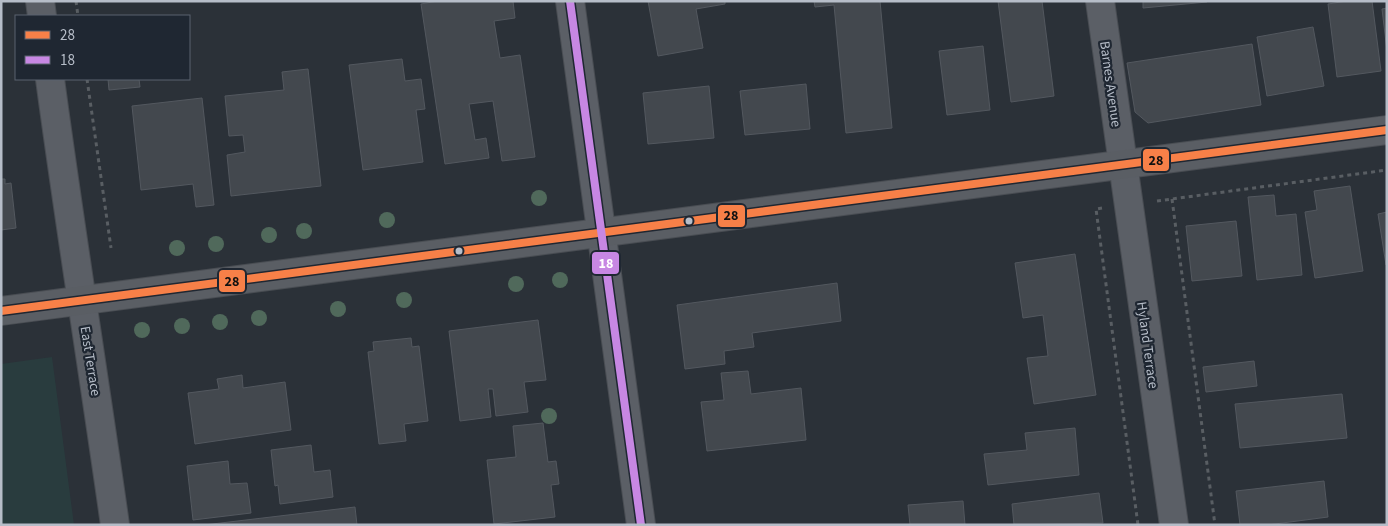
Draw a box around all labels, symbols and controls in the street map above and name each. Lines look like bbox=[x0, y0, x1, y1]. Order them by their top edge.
legend bbox=[15, 15, 190, 80]
text: 28 bbox=[60, 25, 75, 46]
street label: Barnes Avenue bbox=[1094, 40, 1126, 128]
text: 18 bbox=[60, 50, 75, 71]
line badge: 28 bbox=[1142, 148, 1170, 172]
text: 28 bbox=[1149, 151, 1163, 171]
line badge: 28 bbox=[717, 204, 746, 228]
text: 28 bbox=[724, 206, 738, 226]
unlabelled marker bbox=[684, 216, 694, 226]
unlabelled marker bbox=[454, 246, 464, 256]
line badge: 18 bbox=[591, 251, 620, 275]
text: 18 bbox=[599, 254, 613, 274]
line badge: 28 bbox=[218, 269, 246, 293]
text: 28 bbox=[225, 272, 239, 292]
street label: Hyland Terrace bbox=[1131, 300, 1163, 390]
street label: East Terrace bbox=[75, 325, 105, 398]

